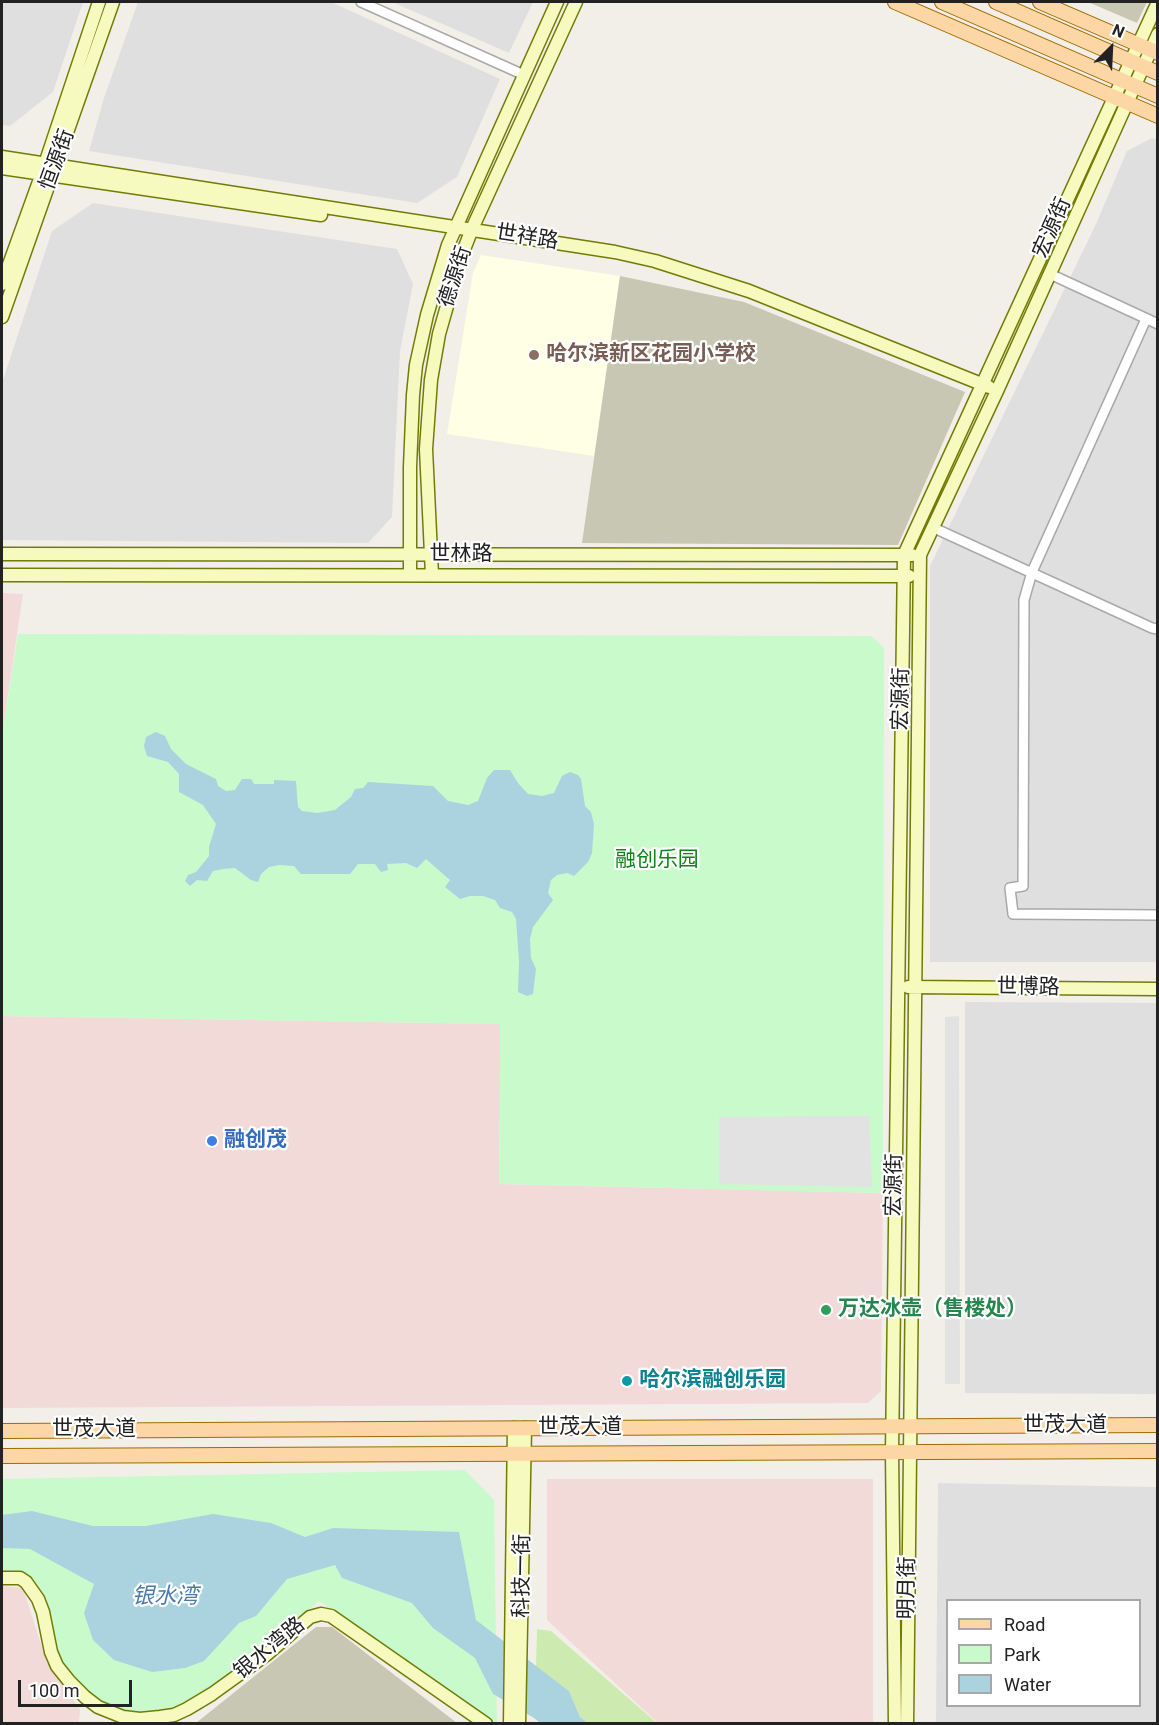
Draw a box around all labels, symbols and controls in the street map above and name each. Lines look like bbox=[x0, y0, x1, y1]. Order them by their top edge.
north arrow bbox=[1081, 18, 1141, 78]
text: N bbox=[1109, 20, 1128, 42]
street label: 恒源街 bbox=[35, 126, 81, 194]
street label: 宏源街 bbox=[1029, 194, 1077, 262]
street label: 世祥路 bbox=[494, 221, 560, 255]
street label: 德源街 bbox=[434, 243, 478, 311]
place label: 哈尔滨新区花园小学校 bbox=[546, 342, 756, 368]
marker: 哈尔滨新区花园小学校 bbox=[527, 348, 541, 362]
street label: 世林路 bbox=[430, 542, 492, 568]
street label: 宏源街 bbox=[889, 667, 915, 731]
park label: 融创乐园 bbox=[615, 848, 699, 874]
street label: 世博路 bbox=[996, 975, 1060, 1001]
place label: 融创茂 bbox=[224, 1128, 287, 1154]
marker: 融创茂 bbox=[205, 1134, 219, 1148]
street label: 宏源街 bbox=[882, 1153, 908, 1217]
place label: 万达冰壶（售楼处） bbox=[838, 1297, 1027, 1323]
marker: 万达冰壶（售楼处） bbox=[819, 1303, 833, 1317]
place label: 哈尔滨融创乐园 bbox=[639, 1368, 786, 1394]
marker: 哈尔滨融创乐园 bbox=[620, 1374, 634, 1388]
street label: 世茂大道 bbox=[1023, 1413, 1107, 1439]
street label: 世茂大道 bbox=[538, 1415, 622, 1441]
street label: 世茂大道 bbox=[52, 1417, 136, 1443]
street label: 科技一街 bbox=[510, 1534, 536, 1618]
street label: 明月街 bbox=[895, 1556, 921, 1620]
water label: 银水湾 bbox=[132, 1584, 198, 1610]
legend bbox=[946, 1599, 1141, 1707]
street label: 银水湾路 bbox=[229, 1613, 311, 1685]
text: Road bbox=[1004, 1614, 1045, 1635]
text: Park bbox=[1004, 1644, 1040, 1665]
scale bar bbox=[21, 1668, 135, 1706]
text: Water bbox=[1004, 1674, 1051, 1695]
text: 100 m bbox=[29, 1680, 80, 1701]

